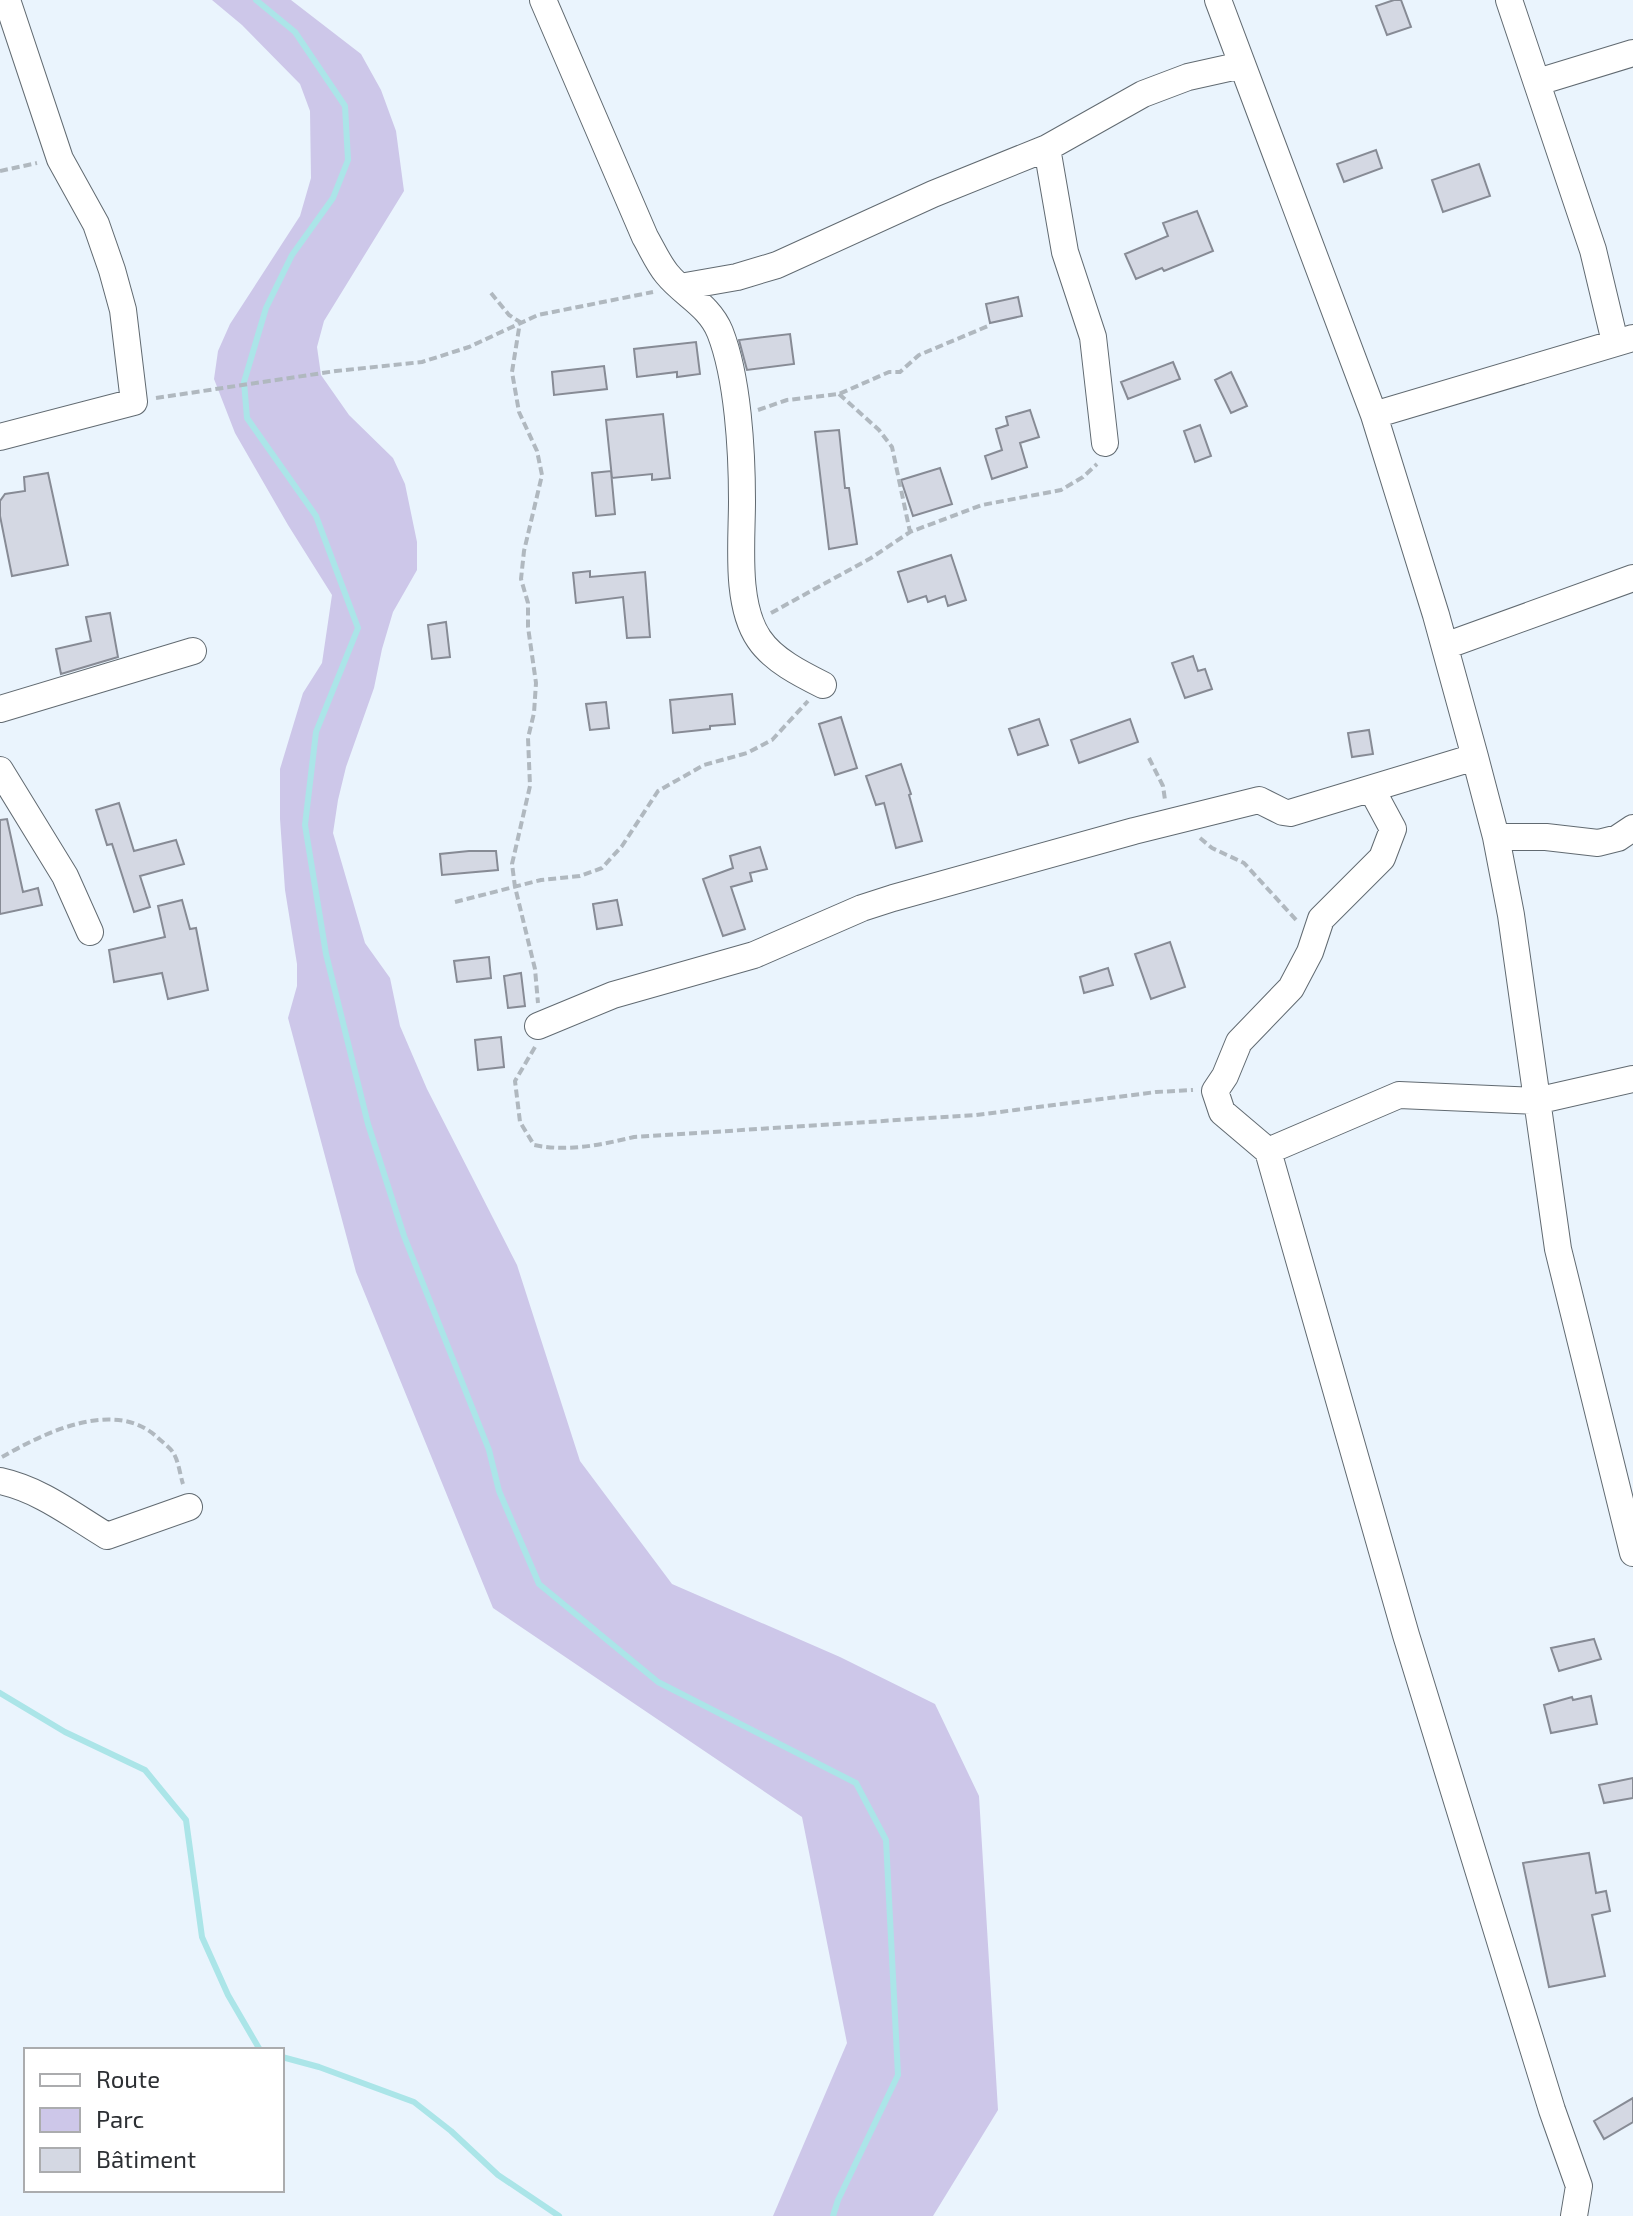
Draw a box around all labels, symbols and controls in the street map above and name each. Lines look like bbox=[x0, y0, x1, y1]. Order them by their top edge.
legend bbox=[24, 2048, 284, 2192]
text: Route bbox=[96, 2064, 160, 2093]
text: Parc bbox=[96, 2104, 144, 2133]
text: Bâtiment bbox=[96, 2144, 196, 2173]

